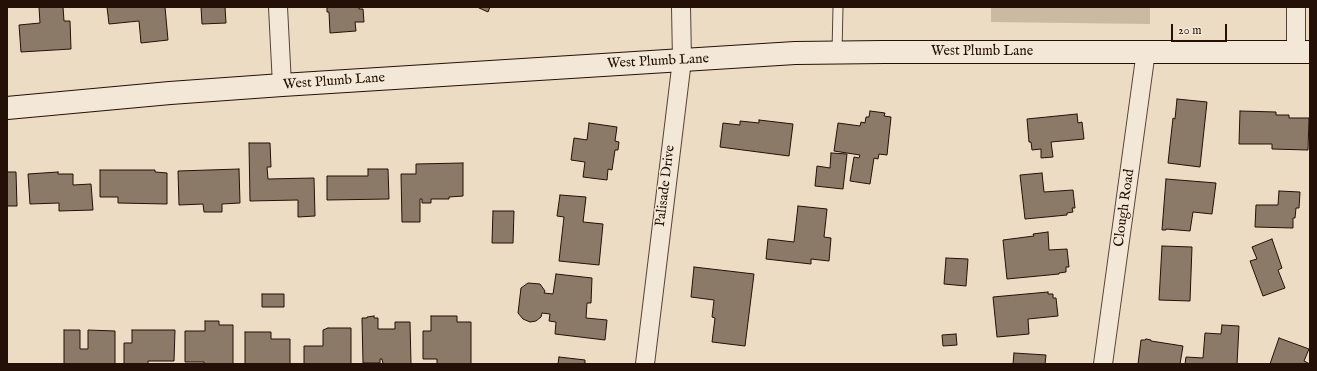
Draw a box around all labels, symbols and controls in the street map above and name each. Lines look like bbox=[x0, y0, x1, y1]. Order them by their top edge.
scale bar bbox=[1173, 16, 1229, 42]
text: 20 m bbox=[1178, 23, 1201, 38]
street label: West Plumb Lane bbox=[931, 44, 1033, 60]
street label: West Plumb Lane bbox=[607, 51, 709, 73]
street label: West Plumb Lane bbox=[282, 70, 386, 94]
street label: Palisade Drive bbox=[653, 144, 679, 228]
street label: Clough Road bbox=[1111, 168, 1139, 248]

